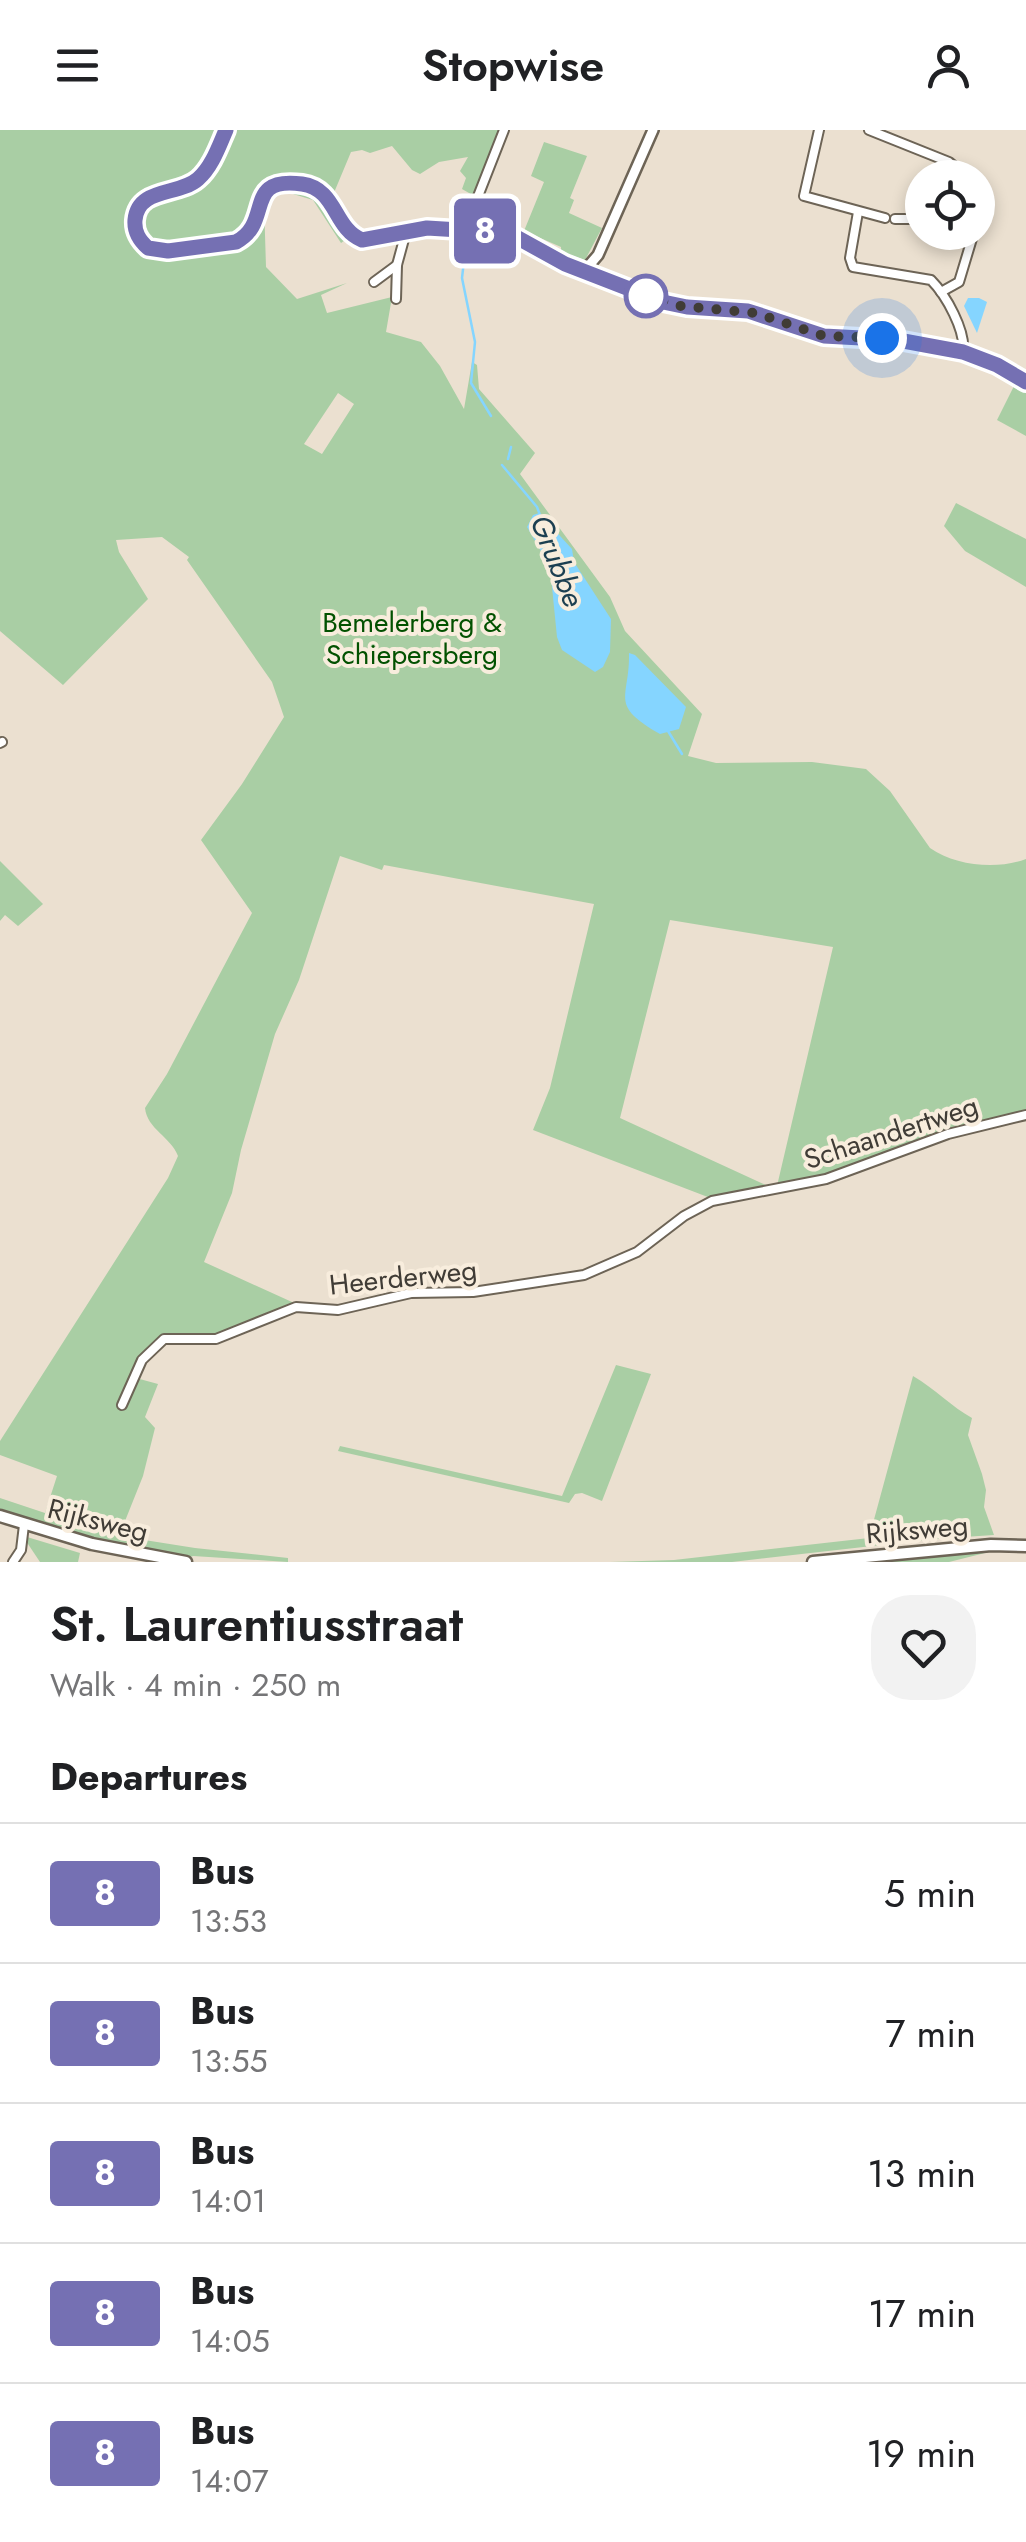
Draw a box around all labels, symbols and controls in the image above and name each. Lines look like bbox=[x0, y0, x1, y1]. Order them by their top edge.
text: Stopwise bbox=[422, 33, 604, 98]
icon: menu bbox=[50, 38, 105, 93]
icon: person bbox=[921, 38, 976, 93]
map controls bbox=[905, 160, 995, 250]
button: locate bbox=[905, 160, 995, 250]
line badge: 8 bbox=[452, 198, 518, 264]
text: 8 bbox=[474, 206, 496, 256]
unlabelled marker bbox=[625, 275, 667, 317]
your location bbox=[857, 313, 907, 363]
water label: Grubbe bbox=[520, 508, 595, 613]
park label: Bemelerberg & Schiepersberg bbox=[322, 602, 502, 675]
street label: Schaandertweg bbox=[799, 1085, 983, 1180]
street label: Heerderweg bbox=[327, 1249, 479, 1306]
street label: Rijksweg bbox=[43, 1488, 153, 1553]
street label: Rijksweg bbox=[864, 1505, 970, 1554]
text: St. Laurentiusstraat bbox=[50, 1590, 463, 1659]
button: heart bbox=[871, 1595, 976, 1700]
text: Walk · 4 min · 250 m bbox=[50, 1662, 341, 1708]
text: Departures bbox=[50, 1749, 247, 1804]
text: Bus bbox=[190, 1843, 254, 1898]
text: 5 min bbox=[884, 1866, 976, 1921]
text: 8 bbox=[94, 1868, 116, 1918]
text: 13:53 bbox=[190, 1898, 267, 1944]
text: Bus bbox=[190, 1983, 254, 2038]
text: 7 min bbox=[885, 2006, 976, 2061]
text: 8 bbox=[94, 2008, 116, 2058]
text: 13:55 bbox=[190, 2038, 268, 2084]
text: Bus bbox=[190, 2123, 254, 2178]
text: 13 min bbox=[867, 2146, 976, 2201]
text: 8 bbox=[94, 2148, 116, 2198]
text: 14:01 bbox=[190, 2178, 266, 2224]
text: Bus bbox=[190, 2263, 254, 2318]
text: 17 min bbox=[868, 2286, 976, 2341]
text: 8 bbox=[94, 2288, 116, 2338]
text: 14:05 bbox=[190, 2318, 270, 2364]
text: Bus bbox=[190, 2403, 254, 2458]
text: 19 min bbox=[866, 2426, 976, 2481]
text: 8 bbox=[94, 2428, 116, 2478]
text: 14:07 bbox=[190, 2458, 269, 2504]

